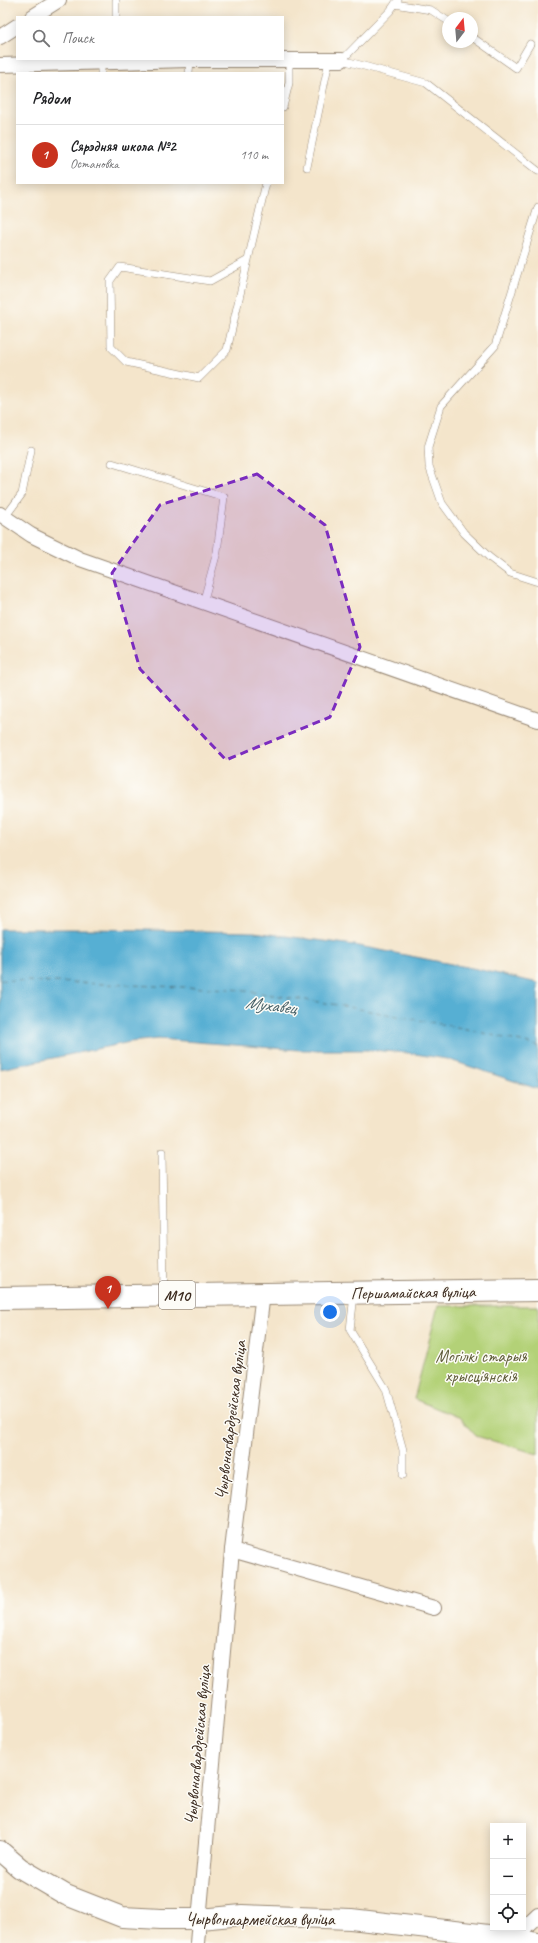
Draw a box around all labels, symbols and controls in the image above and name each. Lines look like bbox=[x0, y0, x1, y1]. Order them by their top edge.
north arrow bbox=[442, 12, 478, 48]
search box bbox=[16, 16, 284, 60]
icon: search bbox=[30, 27, 52, 49]
text: Поиск bbox=[62, 29, 94, 48]
text: Рядом bbox=[32, 88, 70, 109]
text: Сярэдняя школа №2 bbox=[70, 137, 176, 156]
text: 1 bbox=[42, 147, 48, 163]
text: 110 m bbox=[240, 147, 268, 163]
text: Остановка bbox=[70, 156, 119, 172]
water label: Мухавец bbox=[244, 991, 299, 1019]
pin: 1 bbox=[95, 1276, 121, 1309]
road number: М10 bbox=[159, 1281, 195, 1309]
street label: Першамайская вуліца bbox=[350, 1281, 477, 1304]
your location bbox=[320, 1302, 340, 1322]
street label: Чырвонагвардзейская вуліца bbox=[210, 1338, 252, 1501]
park label: Могілкі старыя хрысціянскія bbox=[435, 1346, 527, 1387]
street label: Чырвонагвардзейская вуліца bbox=[180, 1663, 216, 1826]
map controls bbox=[490, 1823, 526, 1931]
button: + bbox=[490, 1823, 526, 1859]
button: − bbox=[490, 1859, 526, 1895]
button: locate bbox=[490, 1895, 526, 1931]
street label: Чырвонаармейская вуліца bbox=[186, 1909, 336, 1930]

